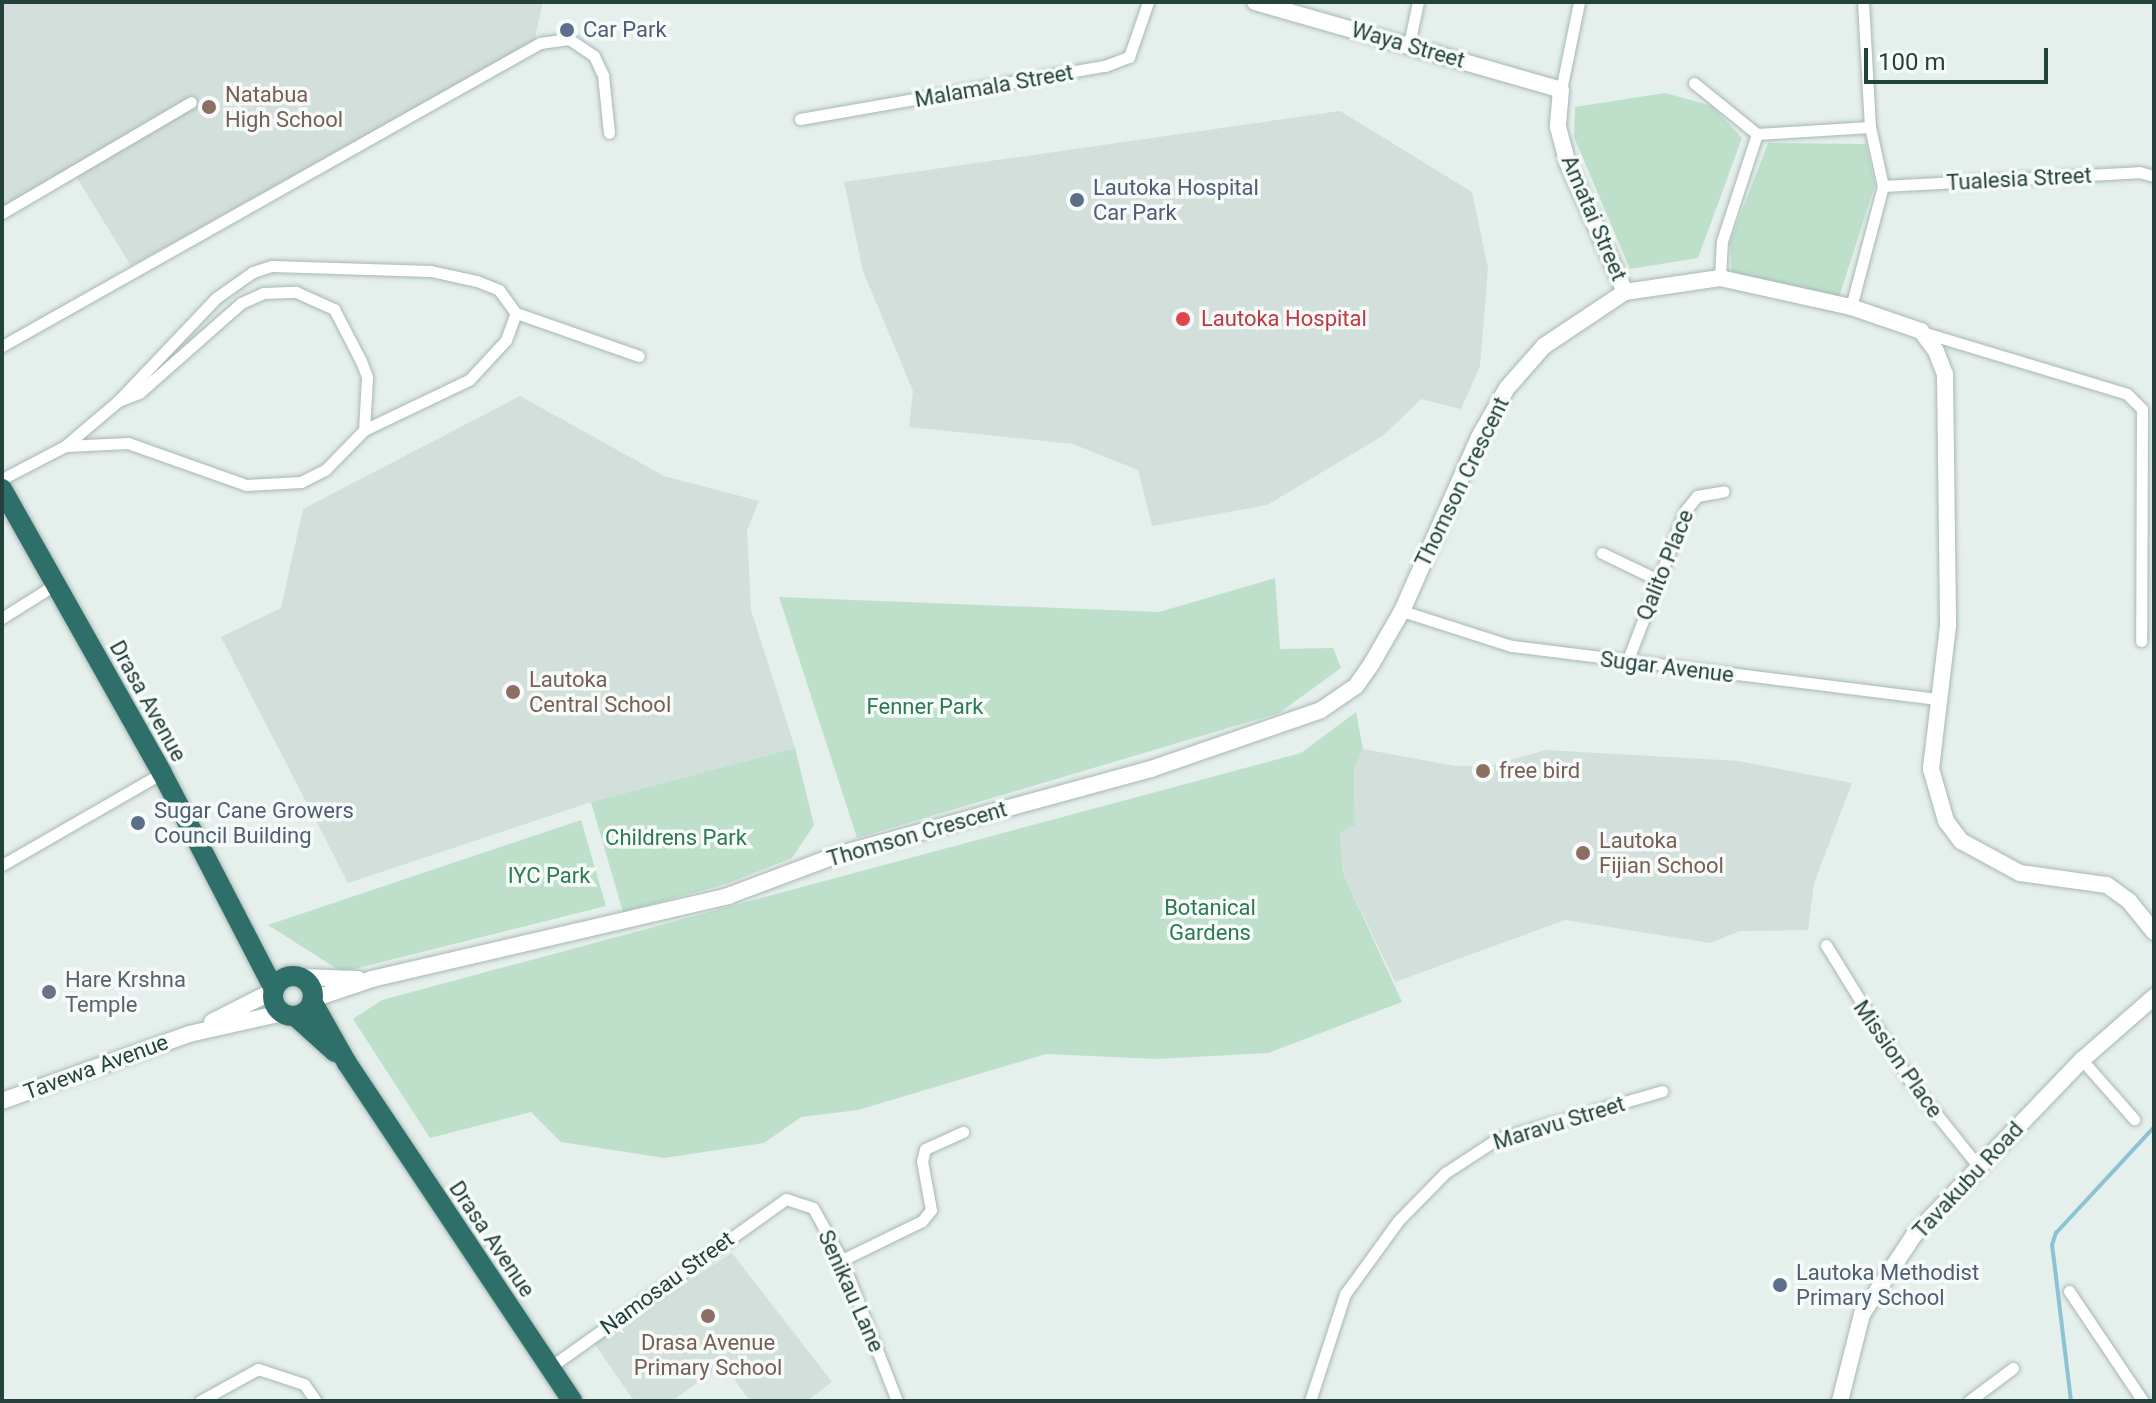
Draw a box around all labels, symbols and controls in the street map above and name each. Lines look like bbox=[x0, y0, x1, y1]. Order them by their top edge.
street label: Waya Street bbox=[1348, 16, 1468, 74]
place label: Car Park bbox=[583, 17, 667, 43]
marker: Car Park bbox=[558, 21, 576, 39]
scale bar bbox=[1868, 32, 2052, 82]
text: 100 m bbox=[1878, 48, 1945, 76]
street label: Malamala Street bbox=[913, 59, 1075, 113]
place label: Natabua High School bbox=[225, 81, 343, 132]
marker: Natabua High School bbox=[200, 98, 218, 116]
street label: Amatai Street bbox=[1556, 151, 1632, 285]
street label: Tualesia Street bbox=[1946, 162, 2092, 196]
place label: Lautoka Hospital Car Park bbox=[1093, 174, 1259, 226]
marker: Lautoka Hospital Car Park bbox=[1068, 191, 1086, 209]
place label: Lautoka Hospital bbox=[1201, 306, 1367, 332]
marker: Lautoka Hospital bbox=[1172, 308, 1194, 330]
street label: Thomson Crescent bbox=[1409, 393, 1515, 571]
street label: Qalito Place bbox=[1631, 506, 1699, 624]
street label: Drasa Avenue bbox=[104, 636, 192, 766]
street label: Sugar Avenue bbox=[1599, 646, 1735, 688]
place label: Lautoka Central School bbox=[529, 666, 671, 718]
marker: Lautoka Central School bbox=[504, 683, 522, 701]
park label: Fenner Park bbox=[867, 694, 983, 720]
place label: free bird bbox=[1499, 758, 1580, 784]
marker: free bird bbox=[1474, 762, 1492, 780]
street label: Thomson Crescent bbox=[824, 796, 1010, 872]
place label: Sugar Cane Growers Council Building bbox=[154, 797, 354, 848]
marker: Sugar Cane Growers Council Building bbox=[129, 814, 147, 832]
park label: Childrens Park bbox=[605, 825, 747, 851]
place label: Lautoka Fijian School bbox=[1599, 827, 1724, 878]
marker: Lautoka Fijian School bbox=[1574, 844, 1592, 862]
park label: IYC Park bbox=[508, 863, 590, 889]
park label: Botanical Gardens bbox=[1164, 894, 1256, 946]
place label: Hare Krshna Temple bbox=[65, 966, 186, 1018]
marker: Hare Krshna Temple bbox=[40, 983, 58, 1001]
street label: Mission Place bbox=[1848, 995, 1948, 1123]
street label: Tavewa Avenue bbox=[20, 1029, 172, 1105]
street label: Maravu Street bbox=[1490, 1090, 1628, 1156]
street label: Tavakubu Road bbox=[1907, 1116, 2029, 1244]
street label: Drasa Avenue bbox=[444, 1176, 540, 1302]
street label: Namosau Street bbox=[595, 1226, 739, 1340]
street label: Senikau Lane bbox=[812, 1226, 890, 1356]
place label: Lautoka Methodist Primary School bbox=[1796, 1259, 1979, 1310]
marker: Lautoka Methodist Primary School bbox=[1771, 1276, 1789, 1294]
marker: Drasa Avenue Primary School bbox=[699, 1307, 717, 1325]
place label: Drasa Avenue Primary School bbox=[634, 1329, 782, 1380]

